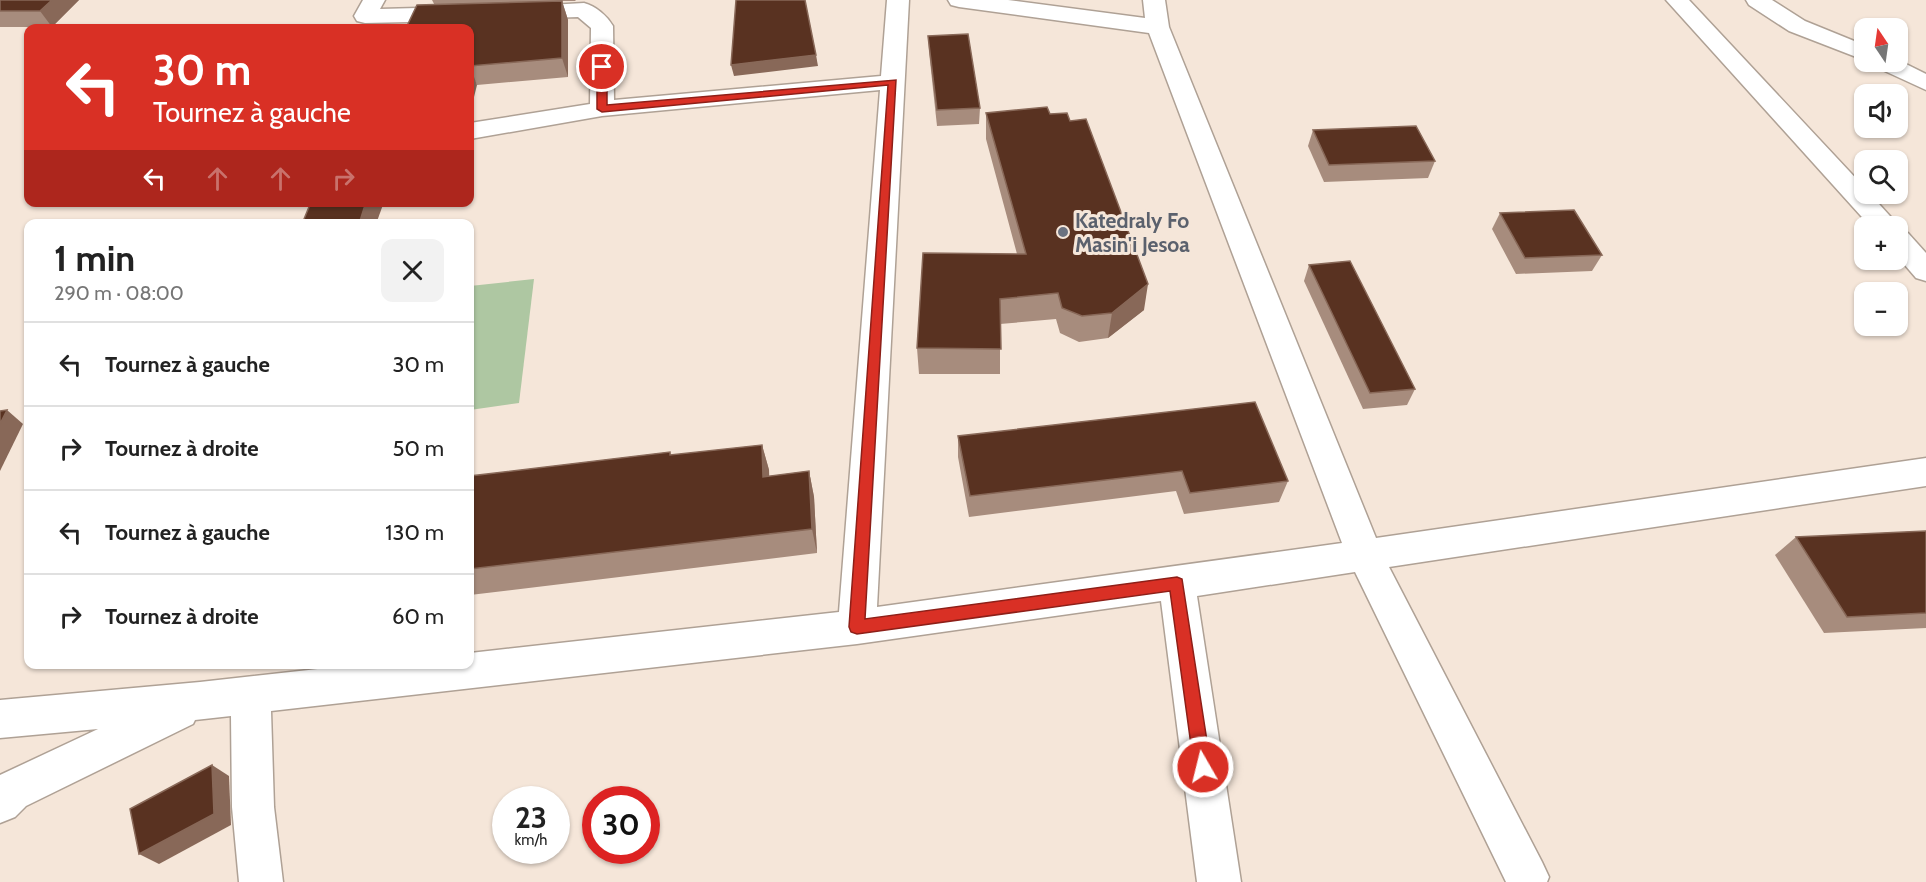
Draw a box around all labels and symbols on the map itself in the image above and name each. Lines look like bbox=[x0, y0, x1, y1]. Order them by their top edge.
north arrow bbox=[1854, 18, 1908, 72]
pin bbox=[576, 41, 627, 92]
place label: Katedraly Fo Masin'i Jesoa bbox=[1075, 208, 1190, 257]
marker: Katedraly Fo Masin'i Jesoa bbox=[1056, 225, 1070, 239]
position arrow bbox=[1171, 735, 1235, 799]
speed limit sign: 30 bbox=[582, 786, 660, 864]

